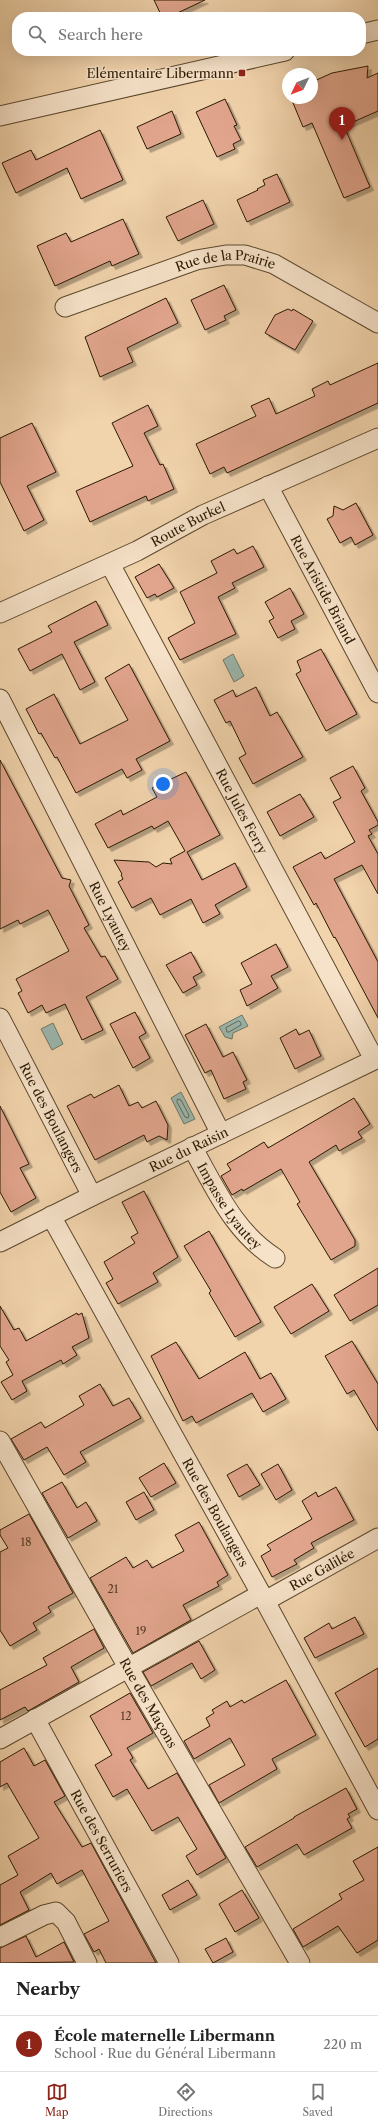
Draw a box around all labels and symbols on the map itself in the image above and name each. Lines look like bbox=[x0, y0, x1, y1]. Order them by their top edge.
place label: Elémentaire Libermann bbox=[87, 65, 234, 81]
marker: Elémentaire Libermann bbox=[237, 68, 247, 78]
north arrow bbox=[282, 68, 318, 104]
pin: 1 bbox=[329, 107, 355, 140]
street label: Rue de la Prairie bbox=[173, 247, 278, 275]
street label: Route Burkel bbox=[148, 498, 228, 550]
street label: Rue Aristide Briand bbox=[287, 532, 358, 647]
street label: Rue Jules Ferry bbox=[212, 766, 271, 857]
your location bbox=[153, 774, 173, 794]
street label: Rue Lyautey bbox=[86, 879, 135, 955]
street label: Rue des Boulangers bbox=[16, 1060, 87, 1176]
street label: Rue du Raisin bbox=[146, 1124, 231, 1175]
street label: Impasse Lyautey bbox=[194, 1160, 266, 1253]
street label: Rue des Boulangers bbox=[179, 1455, 252, 1570]
house number: 18 bbox=[20, 1535, 32, 1549]
street label: Rue Galilée bbox=[286, 1545, 357, 1594]
house number: 21 bbox=[108, 1582, 119, 1596]
house number: 19 bbox=[135, 1624, 147, 1638]
street label: Rue des Maçons bbox=[116, 1655, 181, 1751]
house number: 12 bbox=[121, 1709, 131, 1723]
street label: Rue des Serruriers bbox=[67, 1787, 137, 1895]

